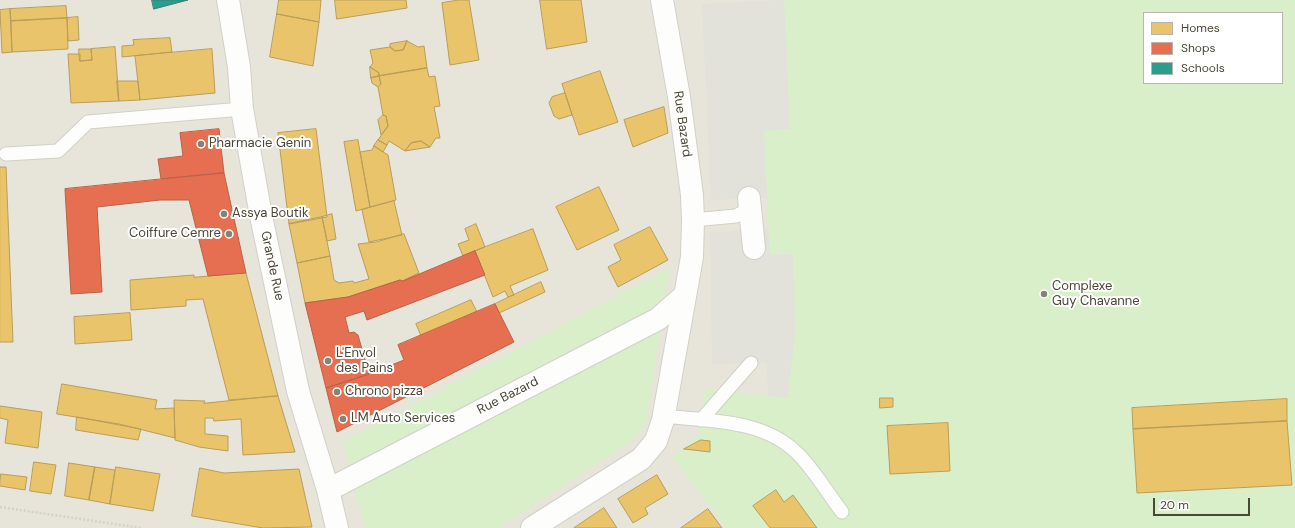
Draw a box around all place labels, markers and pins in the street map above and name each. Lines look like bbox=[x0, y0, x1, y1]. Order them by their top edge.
place label: Pharmacie Genin bbox=[209, 136, 311, 152]
marker: Pharmacie Genin bbox=[196, 139, 206, 149]
place label: Assya Boutik bbox=[232, 206, 309, 222]
marker: Assya Boutik bbox=[219, 209, 229, 219]
place label: Coiffure Cemre bbox=[129, 226, 221, 242]
marker: Coiffure Cemre bbox=[224, 229, 234, 239]
place label: Complexe Guy Chavanne bbox=[1052, 279, 1140, 310]
marker: Complexe Guy Chavanne bbox=[1039, 289, 1049, 299]
place label: L'Envol des Pains bbox=[336, 346, 393, 377]
marker: L'Envol des Pains bbox=[323, 356, 333, 366]
place label: Chrono pizza bbox=[345, 384, 423, 400]
marker: Chrono pizza bbox=[332, 387, 342, 397]
place label: LM Auto Services bbox=[351, 411, 455, 427]
marker: LM Auto Services bbox=[338, 414, 348, 424]

